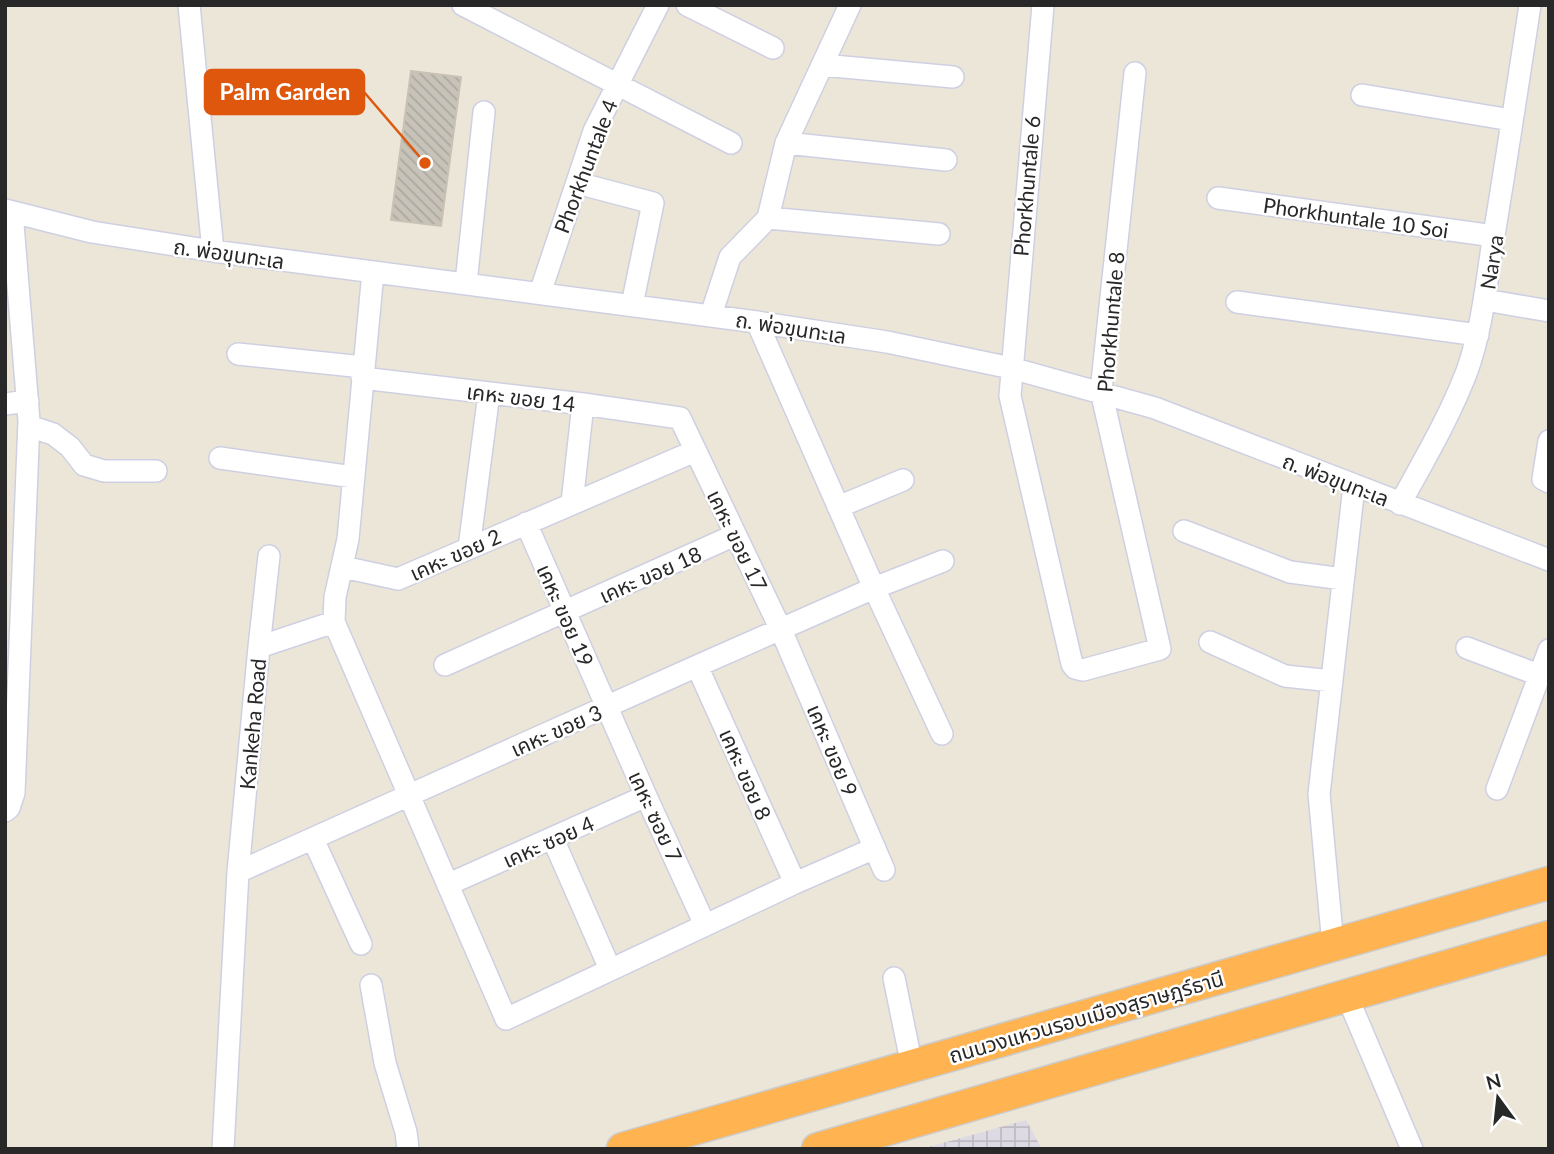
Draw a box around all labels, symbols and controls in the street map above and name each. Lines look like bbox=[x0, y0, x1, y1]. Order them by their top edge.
callout: Palm Garden bbox=[205, 70, 364, 114]
text: Palm Garden bbox=[219, 77, 351, 105]
street label: Phorkhuntale 4 bbox=[548, 96, 622, 236]
street label: Phorkhuntale 6 bbox=[1007, 115, 1045, 257]
street label: Phorkhuntale 10 Soi bbox=[1262, 192, 1450, 242]
street label: ถ. พ่อขุนทะเล bbox=[172, 233, 286, 275]
street label: Narya bbox=[1474, 233, 1508, 291]
street label: Phorkhuntale 8 bbox=[1091, 251, 1129, 393]
street label: ถ. พ่อขุนทะเล bbox=[733, 306, 848, 350]
street label: เคหะ ขอย 14 bbox=[465, 378, 577, 416]
street label: ถ. พ่อขุนทะเล bbox=[1279, 447, 1393, 513]
street label: เคหะ ขอย 17 bbox=[703, 485, 773, 595]
street label: เคหะ ขอย 2 bbox=[405, 523, 505, 585]
street label: เคหะ ขอย 18 bbox=[595, 540, 705, 608]
street label: เคหะ ขอย 19 bbox=[532, 560, 600, 670]
street label: Kankeha Road bbox=[234, 658, 270, 790]
street label: เคหะ ขอย 3 bbox=[506, 699, 606, 761]
street label: เคหะ ขอย 9 bbox=[802, 700, 864, 800]
street label: เคหะ ขอย 8 bbox=[715, 724, 777, 824]
street label: เคหะ ซอย 7 bbox=[624, 767, 688, 865]
street label: เคหะ ซอย 4 bbox=[498, 810, 598, 872]
street label: ถนนวงแหวนรอบเมืองสุราษฎร์ธานี bbox=[946, 965, 1227, 1069]
north arrow bbox=[1463, 1063, 1533, 1133]
text: N bbox=[1483, 1068, 1504, 1094]

